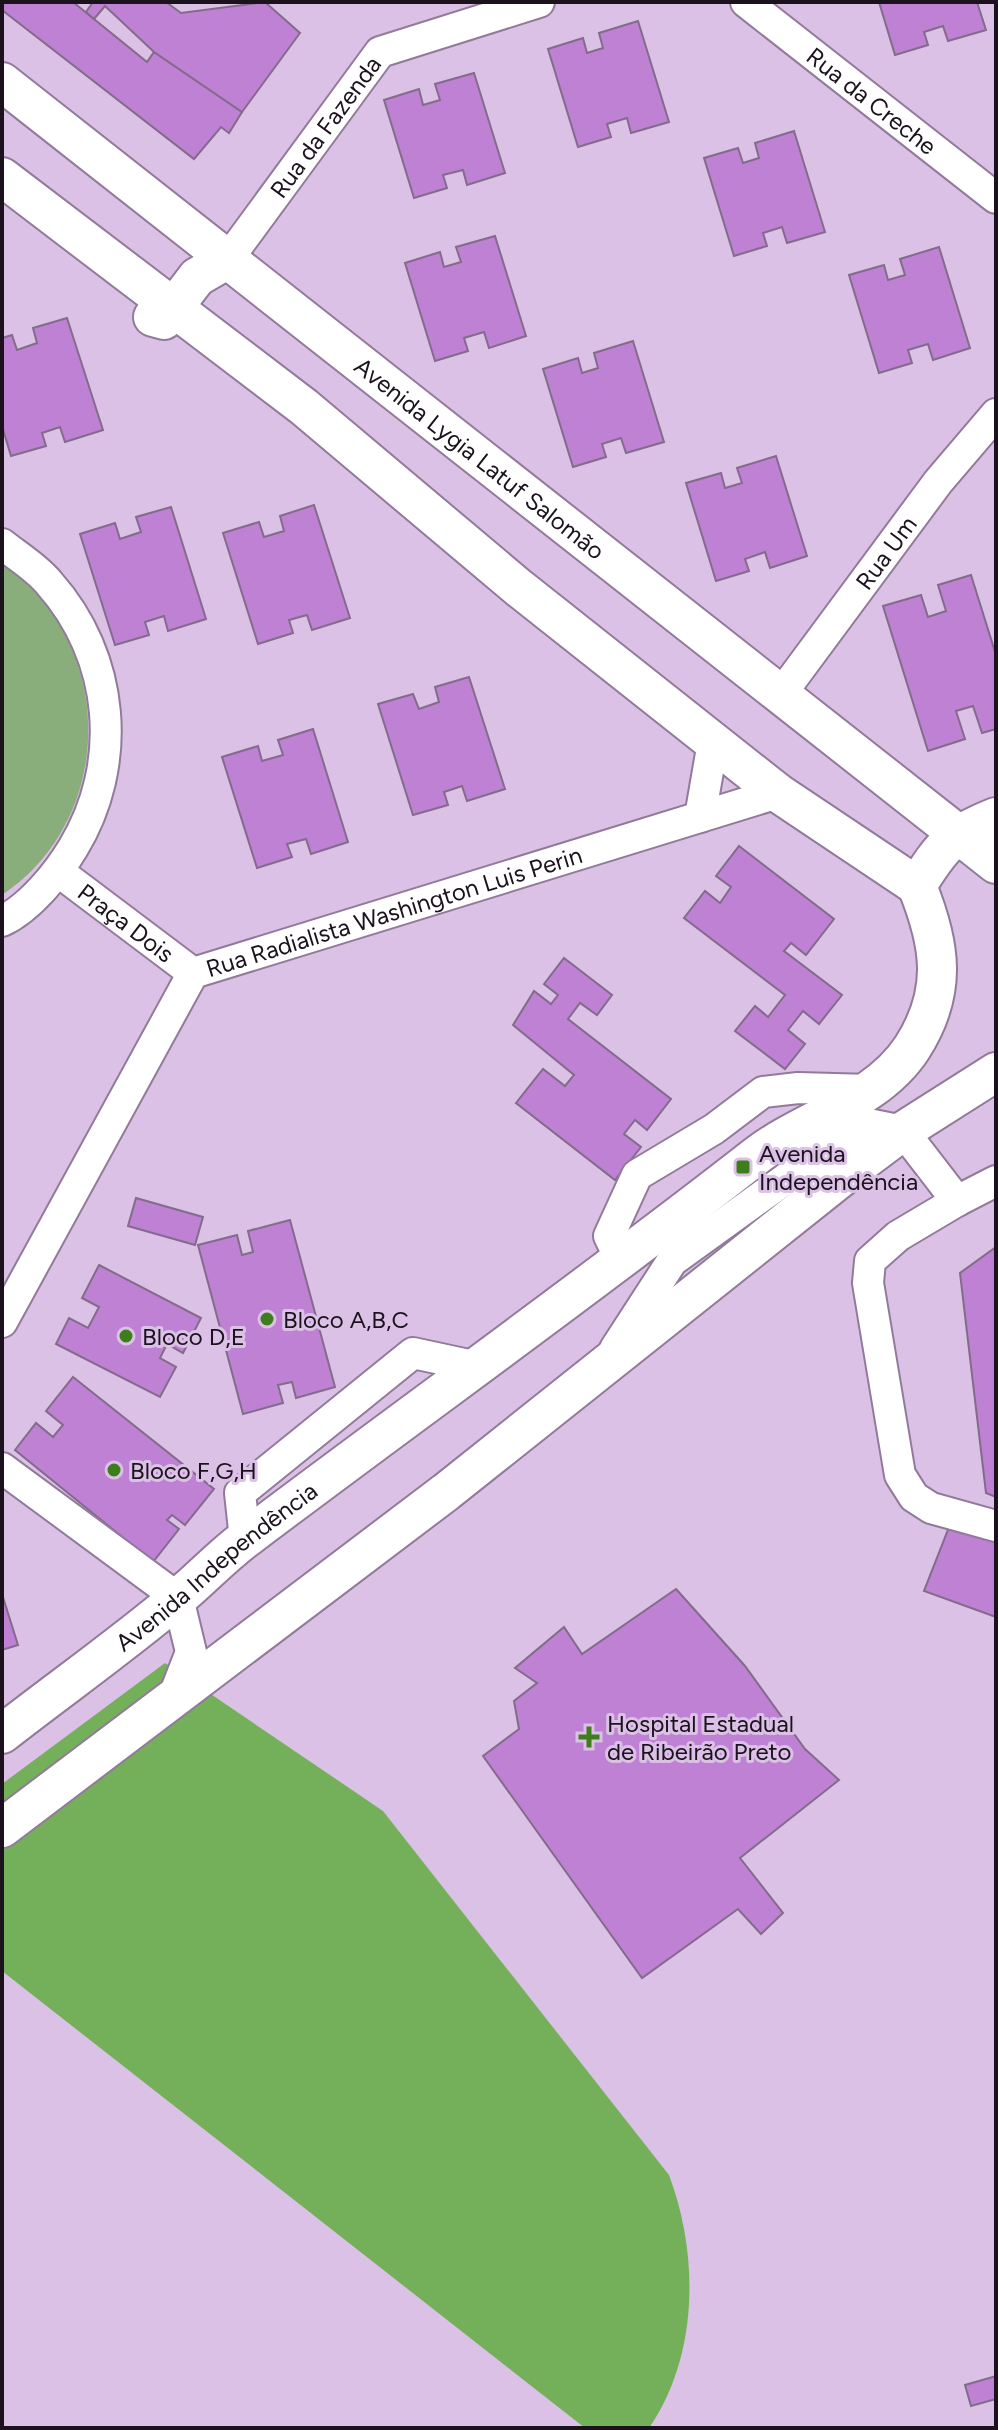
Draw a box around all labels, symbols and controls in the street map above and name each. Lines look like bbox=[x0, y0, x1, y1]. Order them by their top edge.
street label: Rua da Creche bbox=[801, 41, 943, 161]
street label: Rua da Fazenda bbox=[263, 50, 387, 203]
street label: Avenida Lygia Latuf Salomão bbox=[349, 351, 611, 565]
street label: Rua Um bbox=[849, 510, 922, 595]
street label: Rua Radialista Washington Luis Perin bbox=[202, 840, 585, 983]
street label: Praça Dois bbox=[72, 877, 180, 968]
place label: Avenida Independência bbox=[759, 1139, 918, 1196]
marker: Avenida Independência bbox=[734, 1158, 752, 1176]
place label: Bloco A,B,C bbox=[283, 1305, 409, 1334]
marker: Bloco A,B,C bbox=[258, 1310, 276, 1328]
place label: Bloco D,E bbox=[142, 1322, 245, 1351]
marker: Bloco D,E bbox=[117, 1327, 135, 1345]
place label: Bloco F,G,H bbox=[130, 1456, 257, 1485]
marker: Bloco F,G,H bbox=[105, 1461, 123, 1479]
street label: Avenida Independência bbox=[109, 1476, 323, 1657]
place label: Hospital Estadual de Ribeirão Preto bbox=[607, 1709, 794, 1766]
marker: Hospital Estadual de Ribeirão Preto bbox=[578, 1726, 600, 1748]

